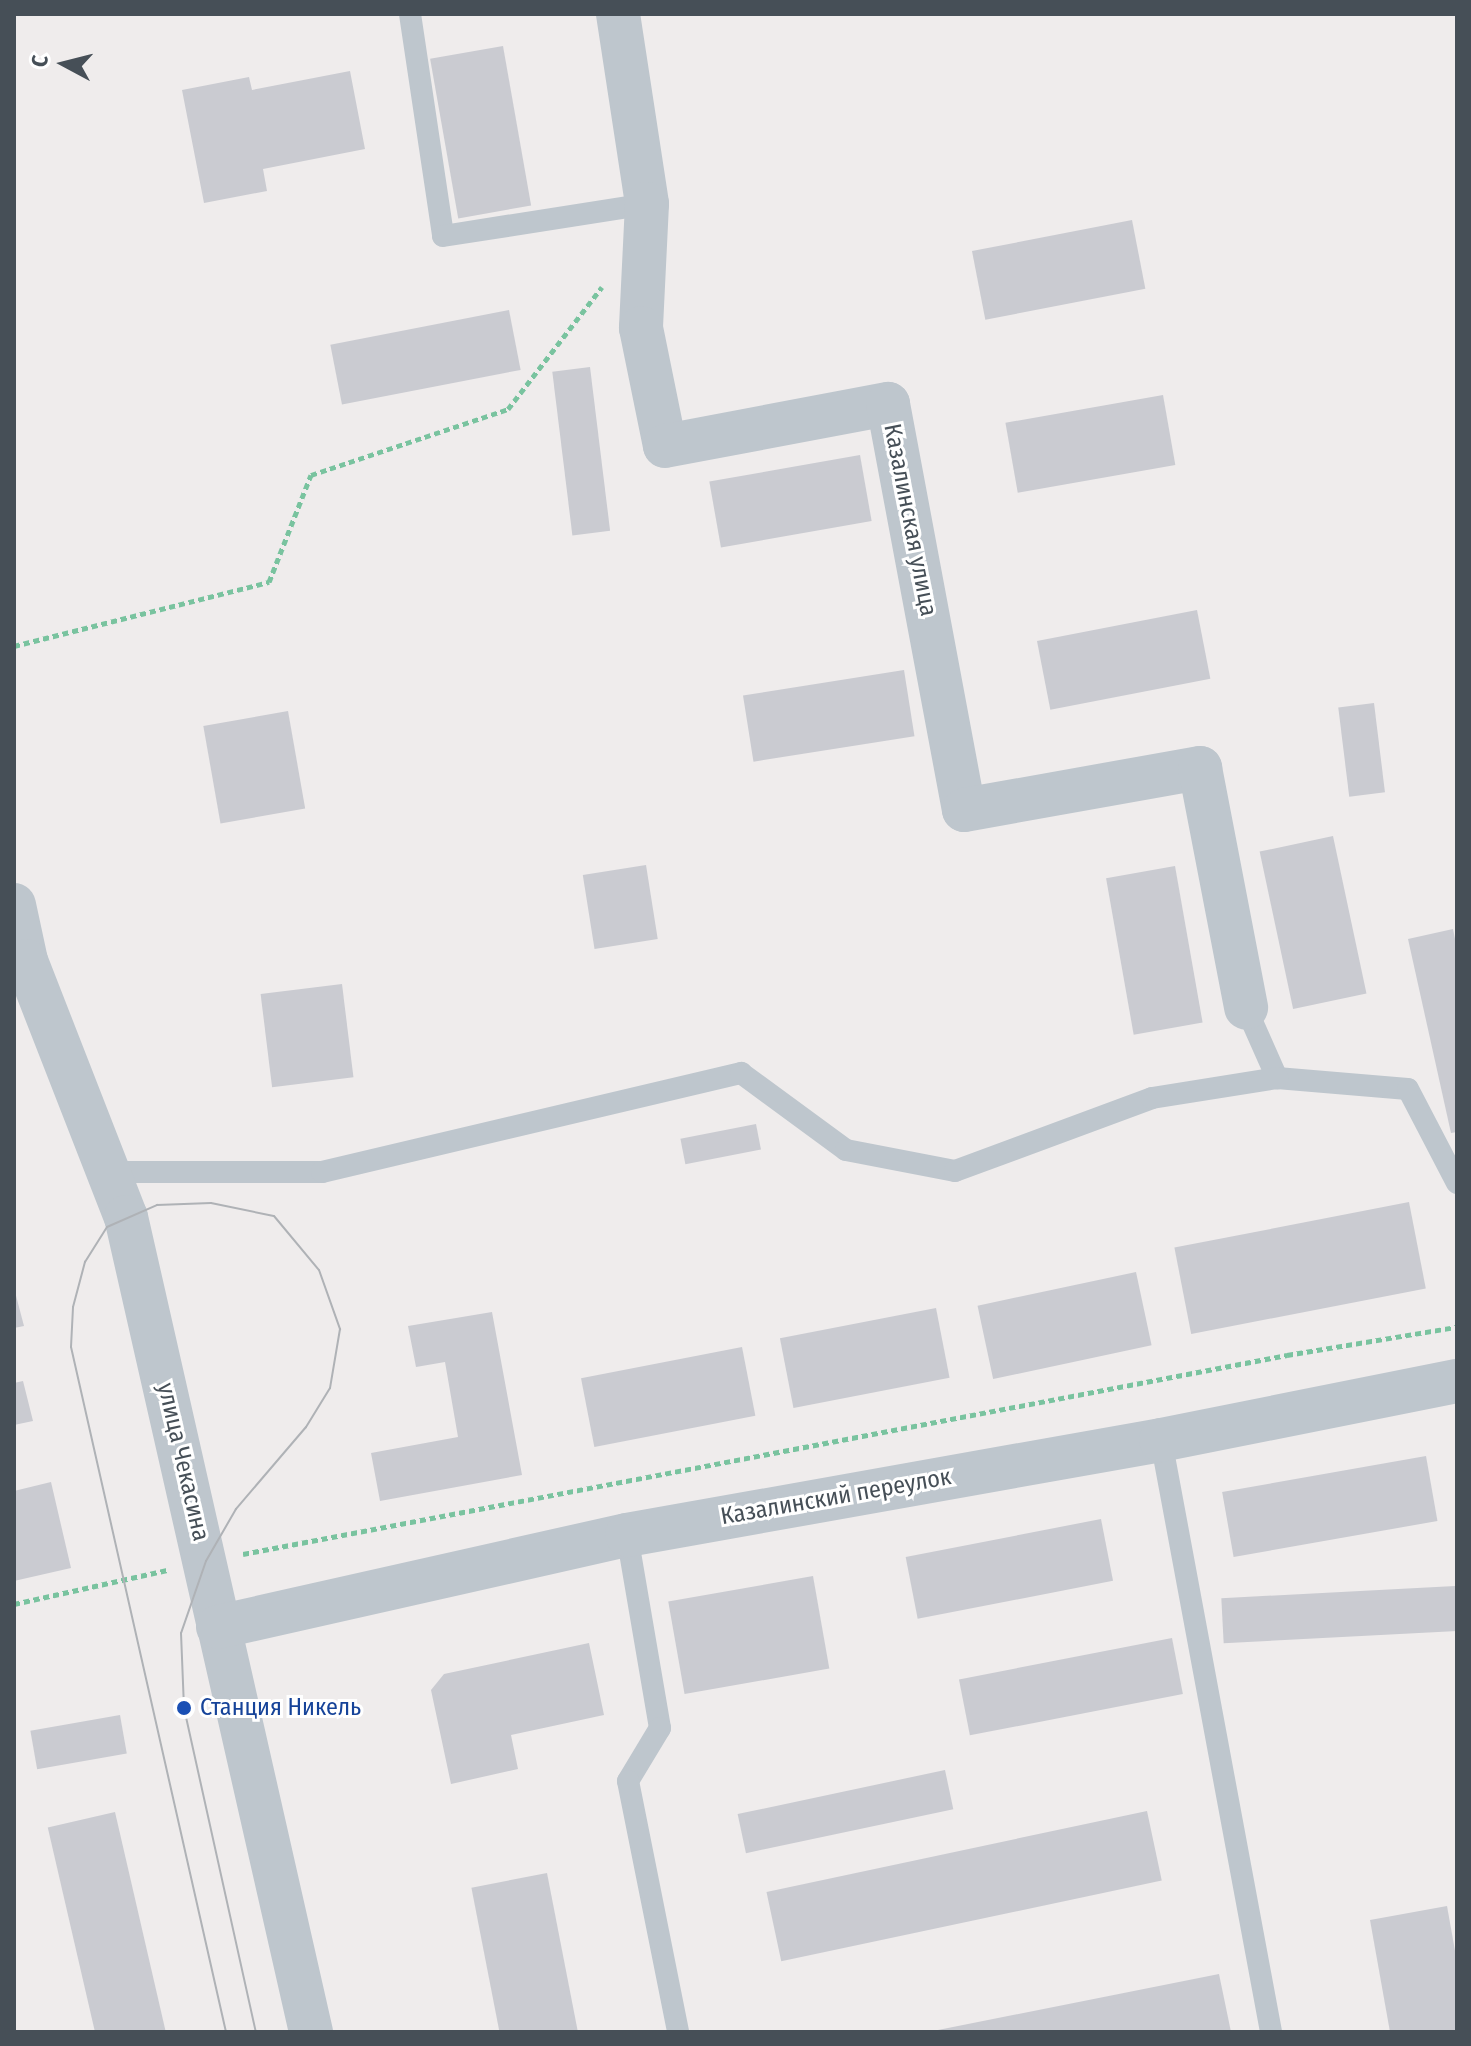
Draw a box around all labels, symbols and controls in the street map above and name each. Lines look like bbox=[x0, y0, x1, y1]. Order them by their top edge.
north arrow bbox=[24, 24, 104, 104]
text: С bbox=[26, 54, 54, 68]
street label: Казалинская улица bbox=[877, 421, 943, 619]
street label: улица Чекасина bbox=[151, 1380, 215, 1544]
street label: Казалинский переулок bbox=[719, 1463, 953, 1531]
place label: Станция Никель bbox=[200, 1694, 361, 1722]
marker: Станция Никель bbox=[175, 1699, 193, 1717]

